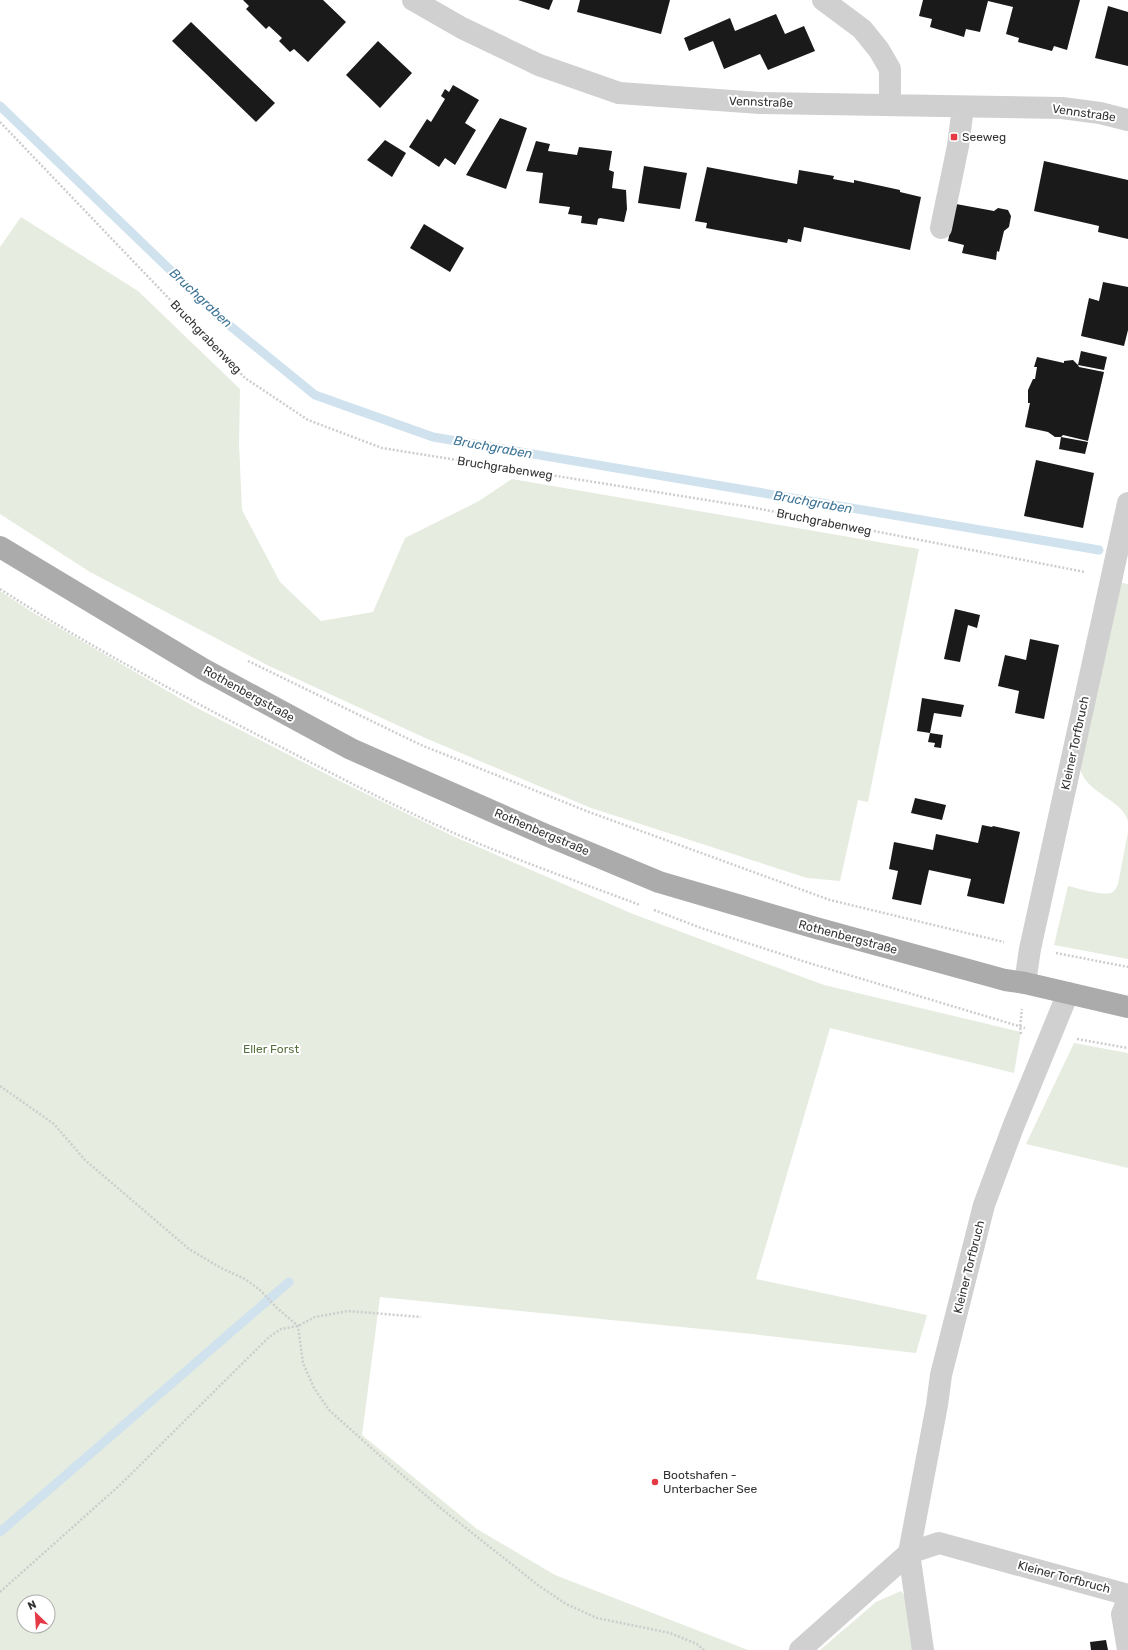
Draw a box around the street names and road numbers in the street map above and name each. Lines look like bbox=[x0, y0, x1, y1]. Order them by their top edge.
street label: Vennstraße bbox=[729, 94, 794, 110]
street label: Vennstraße bbox=[1051, 102, 1117, 124]
street label: Bruchgrabenweg bbox=[167, 297, 245, 377]
street label: Bruchgrabenweg bbox=[456, 454, 554, 482]
street label: Bruchgrabenweg bbox=[775, 506, 873, 538]
street label: Rothenbergstraße bbox=[201, 663, 297, 725]
street label: Kleiner Torfbruch bbox=[1058, 695, 1092, 791]
street label: Rothenbergstraße bbox=[492, 806, 592, 858]
street label: Rothenbergstraße bbox=[797, 917, 899, 957]
street label: Kleiner Torfbruch bbox=[951, 1219, 987, 1315]
street label: Kleiner Torfbruch bbox=[1016, 1558, 1112, 1596]

